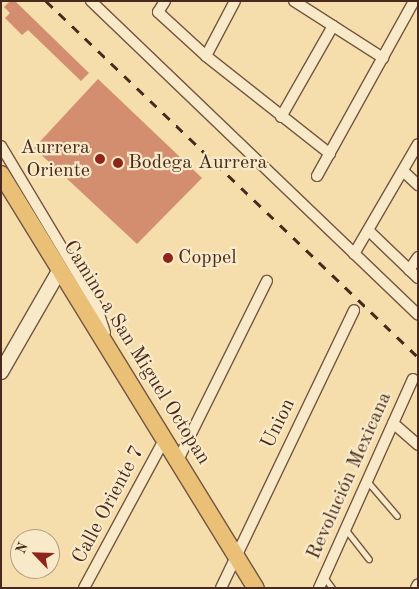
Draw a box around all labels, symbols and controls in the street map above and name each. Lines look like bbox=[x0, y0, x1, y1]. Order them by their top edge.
place label: Aurrera Oriente bbox=[20, 136, 90, 183]
place label: Bodega Aurrera bbox=[128, 151, 267, 175]
marker: Aurrera Oriente bbox=[94, 153, 106, 165]
marker: Bodega Aurrera bbox=[112, 157, 124, 169]
street label: Camino a San Miguel Octopan bbox=[57, 237, 215, 469]
place label: Coppel bbox=[178, 246, 237, 270]
marker: Coppel bbox=[162, 252, 174, 264]
street label: Revolución Mexicana bbox=[302, 389, 398, 563]
street label: Union bbox=[257, 395, 301, 453]
street label: Calle Oriente 7 bbox=[68, 442, 150, 568]
north arrow bbox=[10, 529, 60, 579]
text: N bbox=[14, 541, 31, 556]

